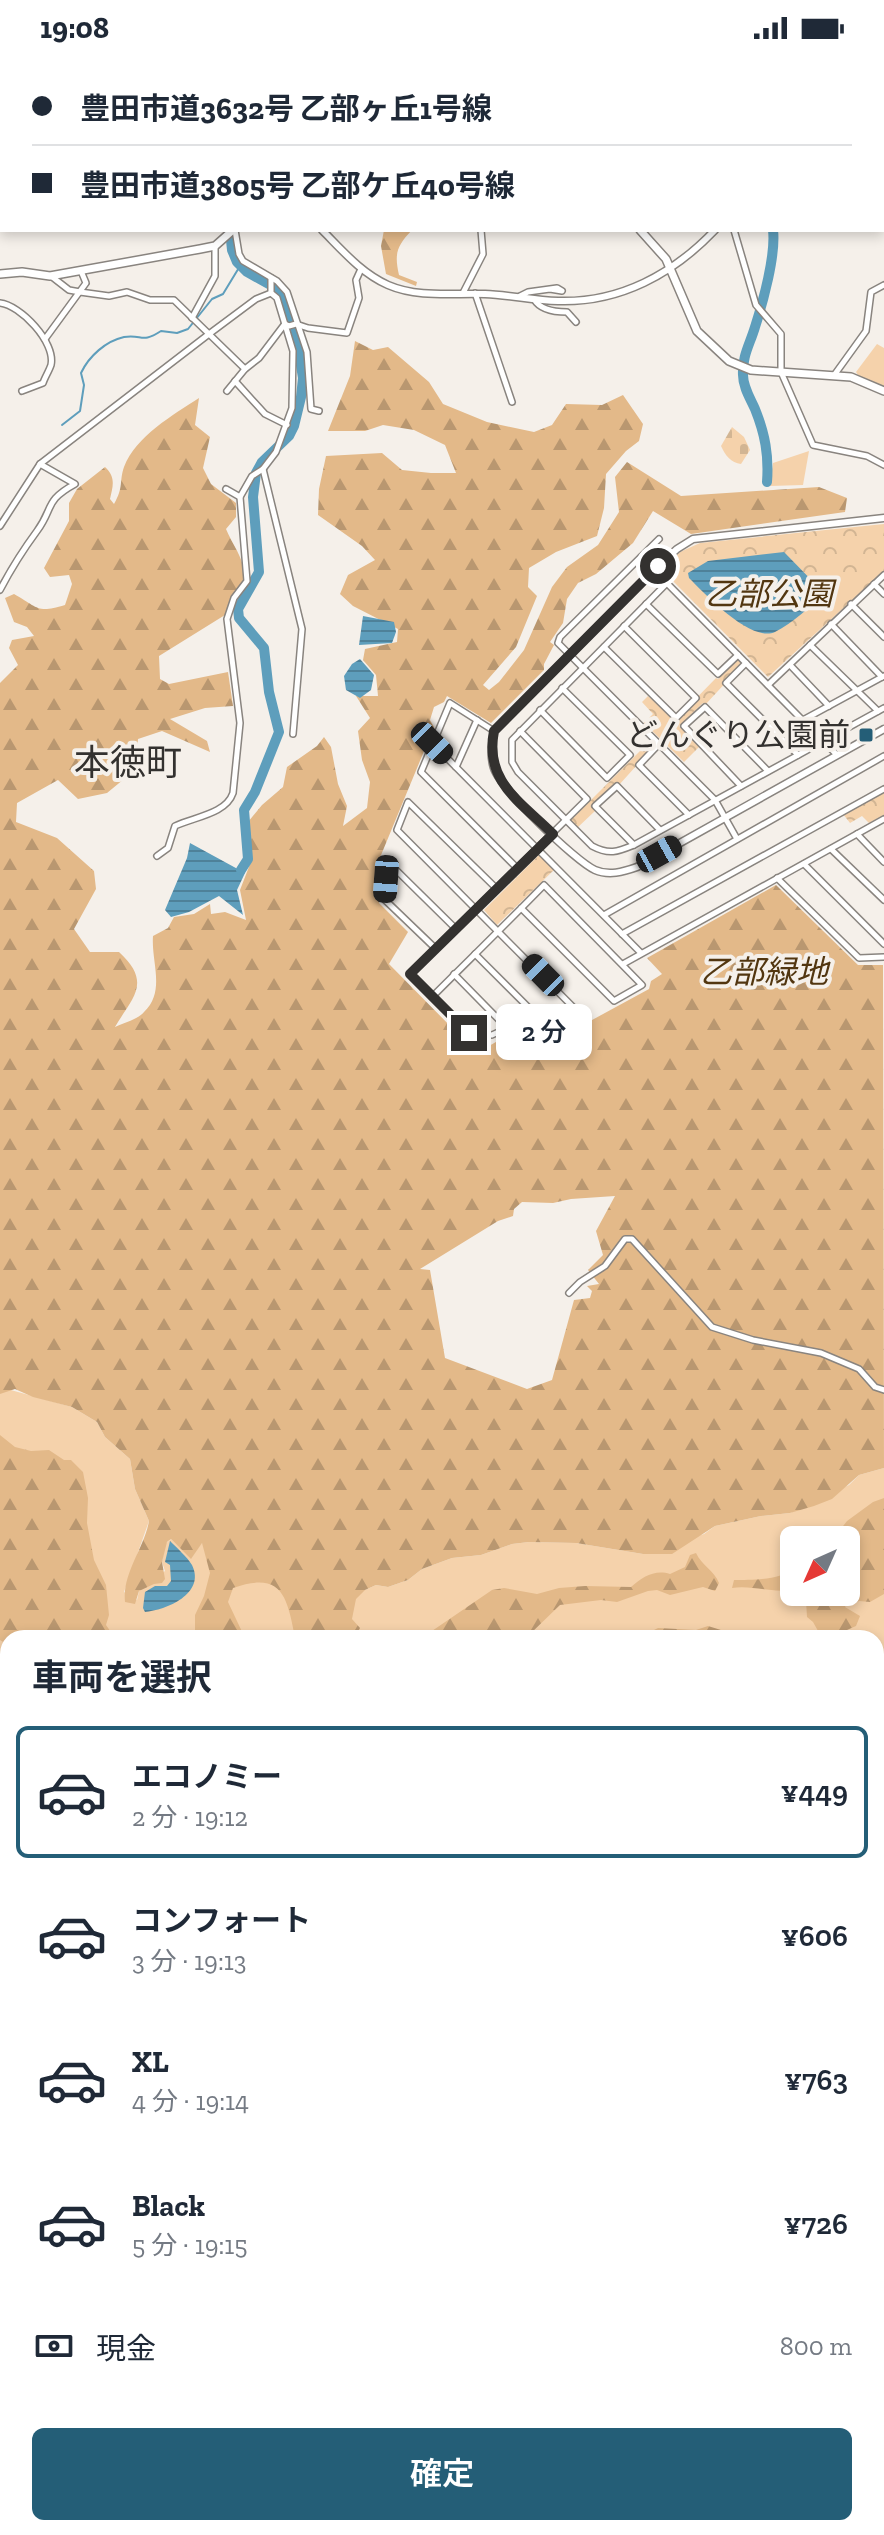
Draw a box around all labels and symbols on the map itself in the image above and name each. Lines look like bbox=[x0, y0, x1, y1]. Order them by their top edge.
route start bbox=[640, 548, 676, 584]
park label: 乙部公園 bbox=[705, 575, 837, 613]
place label: どんぐり公園前 bbox=[626, 716, 850, 754]
car bbox=[407, 718, 457, 768]
marker: どんぐり公園前 bbox=[857, 726, 875, 744]
district label: 本徳町 bbox=[74, 741, 182, 784]
car bbox=[632, 832, 686, 876]
car bbox=[372, 854, 400, 904]
car bbox=[518, 950, 568, 1000]
park label: 乙部緑地 bbox=[700, 953, 831, 991]
callout: 2 分 bbox=[497, 1005, 593, 1061]
route end bbox=[451, 1015, 487, 1051]
north arrow bbox=[780, 1526, 860, 1606]

